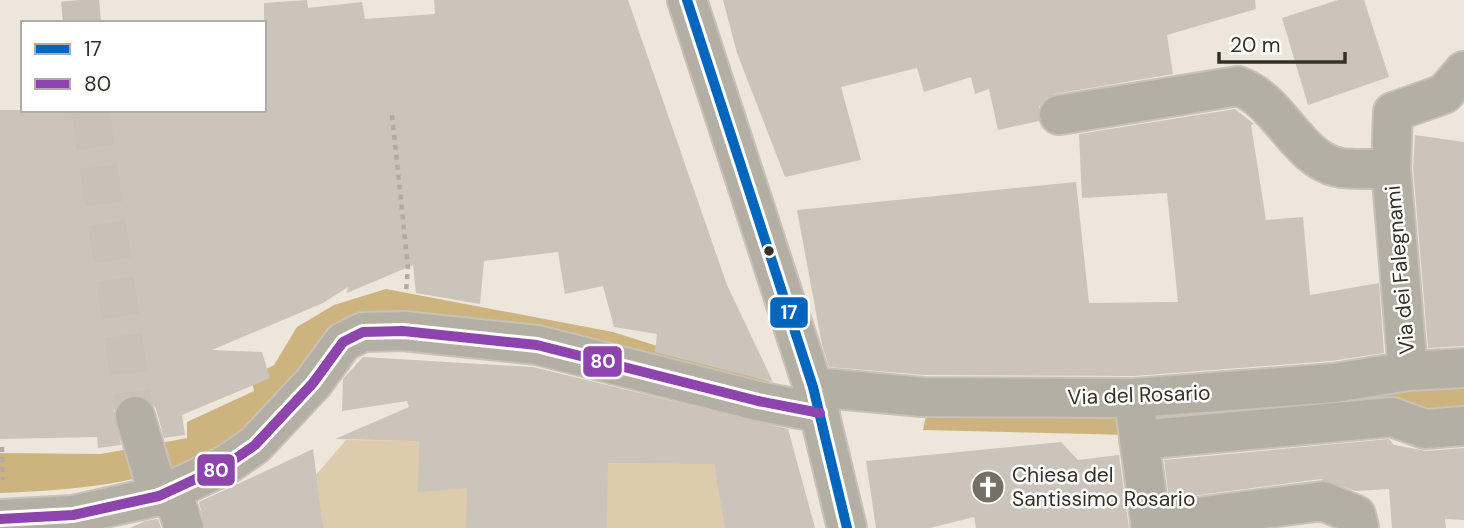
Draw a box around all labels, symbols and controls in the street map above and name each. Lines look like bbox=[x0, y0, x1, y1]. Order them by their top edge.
legend bbox=[21, 21, 266, 112]
scale bar bbox=[1219, 21, 1345, 65]
text: 20 m bbox=[1230, 31, 1281, 59]
text: 17 bbox=[84, 35, 102, 63]
text: 80 bbox=[84, 70, 111, 98]
street label: Via dei Falegnami bbox=[1379, 184, 1421, 356]
unlabelled marker bbox=[762, 244, 776, 258]
line badge: 17 bbox=[769, 296, 809, 329]
text: 17 bbox=[780, 300, 798, 325]
line badge: 80 bbox=[582, 345, 623, 378]
text: 80 bbox=[590, 349, 616, 374]
street label: Via del Rosario bbox=[1067, 379, 1211, 411]
line badge: 80 bbox=[196, 453, 236, 487]
text: 80 bbox=[203, 458, 229, 483]
place label: Chiesa del Santissimo Rosario bbox=[1012, 461, 1195, 513]
church icon: Chiesa del Santissimo Rosario bbox=[969, 468, 1007, 506]

